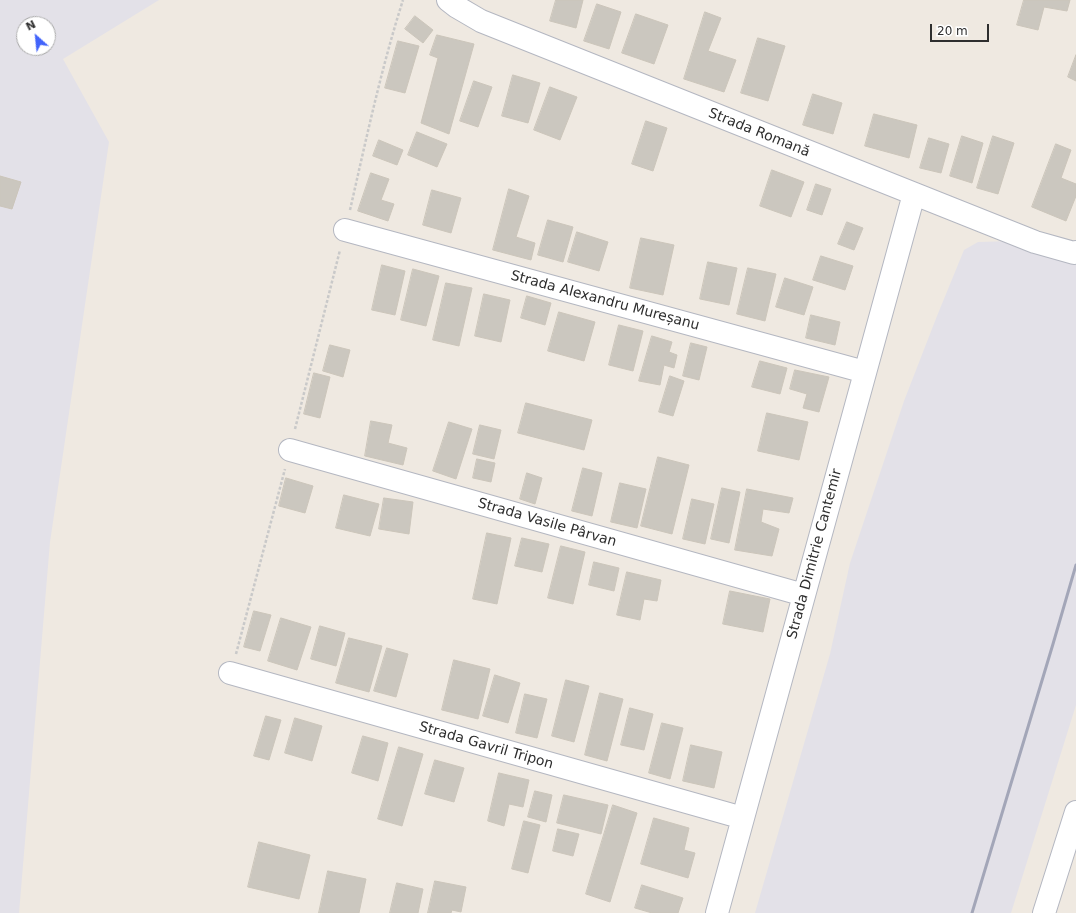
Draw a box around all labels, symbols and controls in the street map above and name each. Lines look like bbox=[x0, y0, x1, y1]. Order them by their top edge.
north arrow bbox=[16, 16, 56, 56]
scale bar bbox=[932, 16, 991, 42]
text: N bbox=[24, 18, 38, 34]
text: 20 m bbox=[937, 24, 968, 38]
street label: Strada Romană bbox=[706, 105, 812, 161]
street label: Strada Alexandru Mureșanu bbox=[509, 268, 701, 334]
street label: Strada Dimitrie Cantemir bbox=[784, 467, 846, 641]
street label: Strada Vasile Pârvan bbox=[476, 495, 618, 551]
street label: Strada Gavril Tripon bbox=[417, 719, 555, 773]

